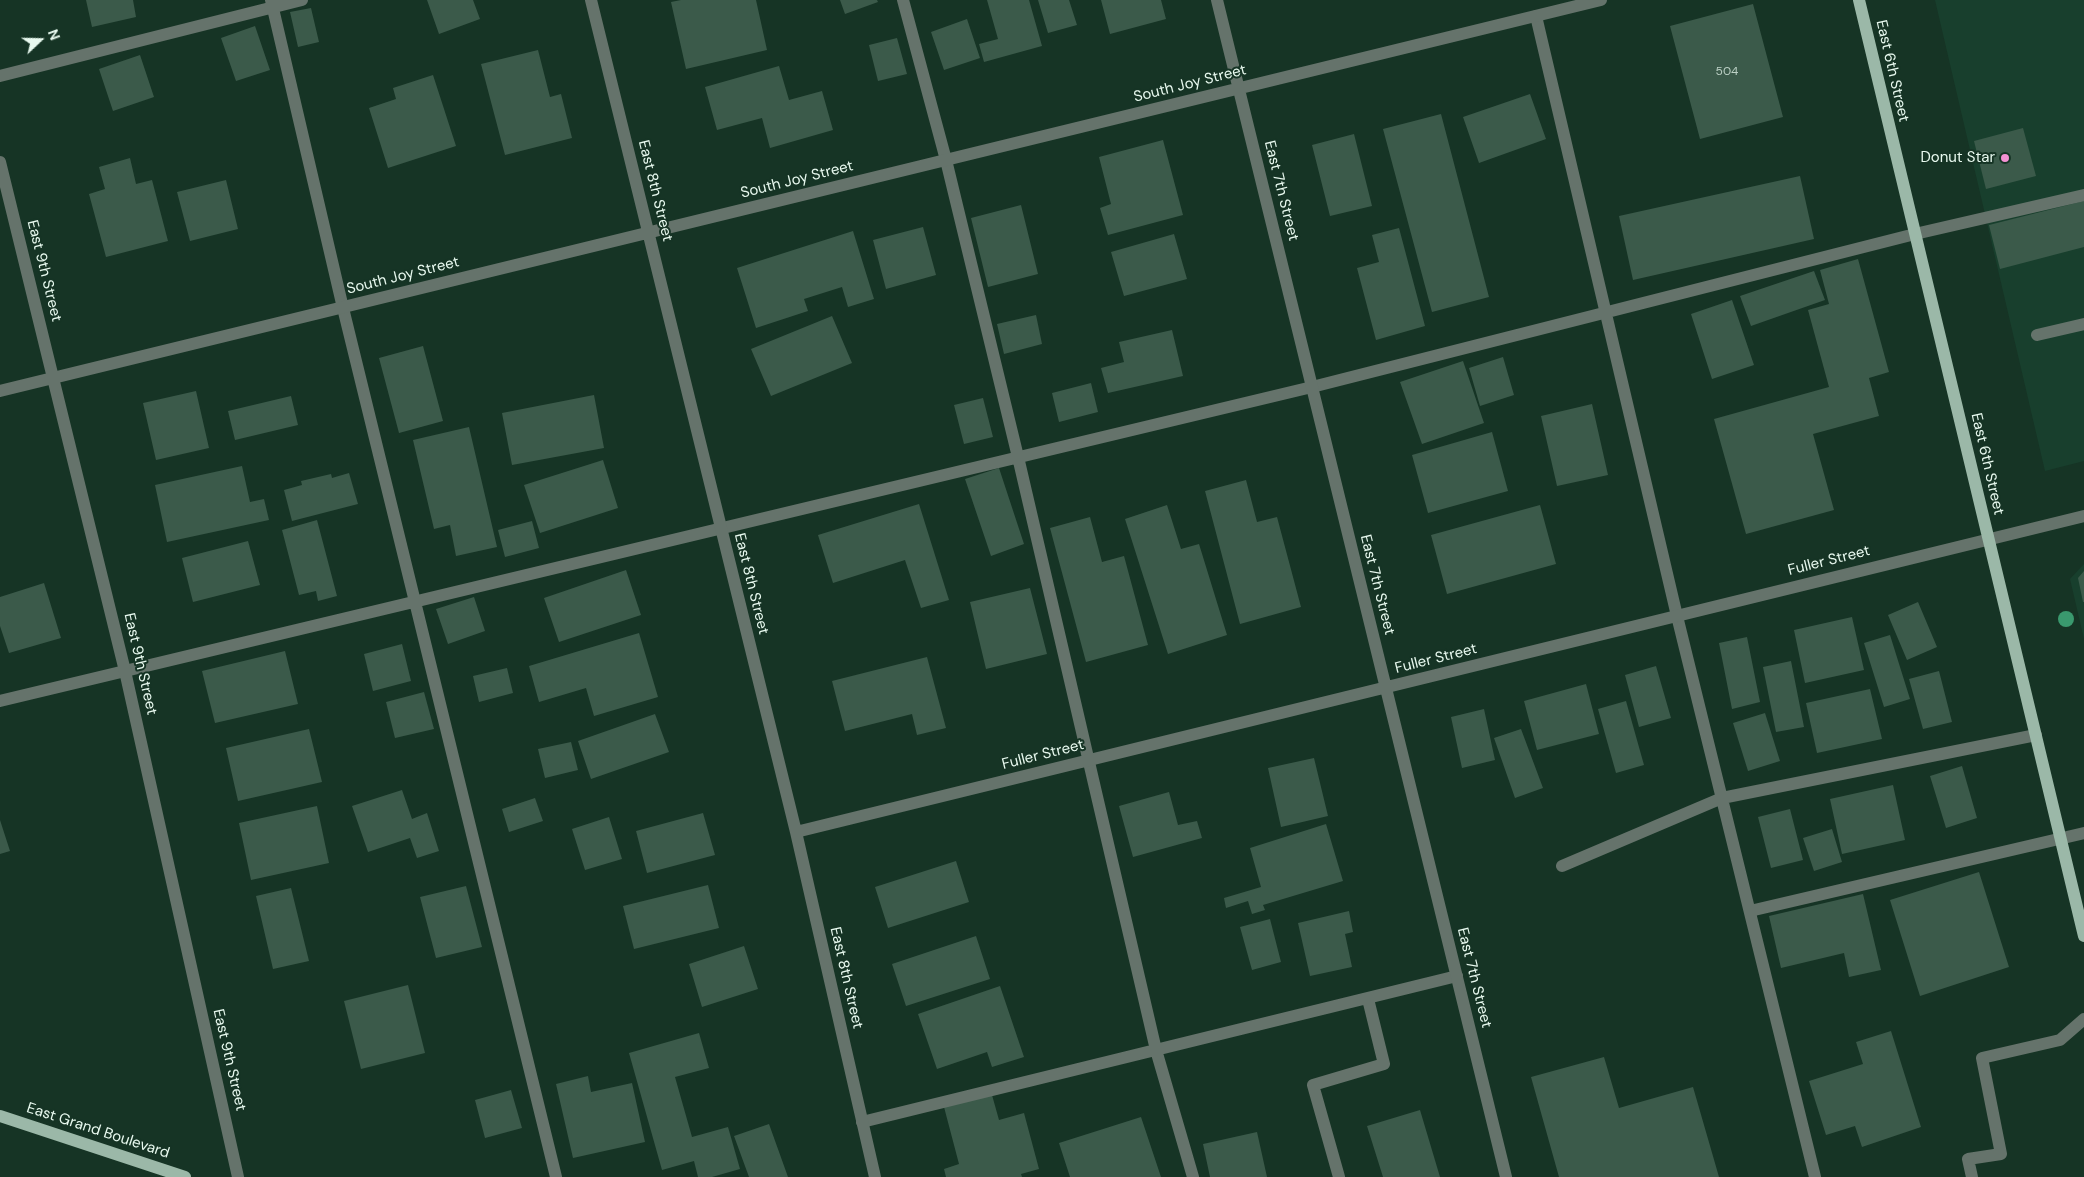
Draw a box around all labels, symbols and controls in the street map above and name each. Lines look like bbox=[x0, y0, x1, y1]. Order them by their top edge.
north arrow bbox=[15, 15, 65, 65]
street label: East 6th Street bbox=[1872, 18, 1912, 124]
text: N bbox=[44, 27, 64, 43]
street label: South Joy Street bbox=[1132, 61, 1248, 107]
house number: 504 bbox=[1716, 65, 1738, 79]
street label: East 8th Street bbox=[634, 138, 676, 244]
street label: East 7th Street bbox=[1260, 139, 1302, 243]
place label: Donut Star bbox=[1920, 149, 1995, 167]
marker: Donut Star bbox=[1999, 152, 2011, 164]
street label: South Joy Street bbox=[739, 157, 855, 203]
street label: East 9th Street bbox=[23, 218, 65, 324]
street label: South Joy Street bbox=[345, 253, 461, 299]
street label: East 6th Street bbox=[1967, 411, 2007, 517]
street label: East 8th Street bbox=[730, 531, 772, 637]
street label: East 7th Street bbox=[1356, 533, 1398, 637]
street label: Fuller Street bbox=[1786, 542, 1872, 580]
street label: East 9th Street bbox=[120, 611, 160, 717]
street label: Fuller Street bbox=[1393, 640, 1479, 678]
street label: Fuller Street bbox=[1000, 736, 1086, 774]
street label: East 8th Street bbox=[826, 925, 866, 1031]
street label: East 7th Street bbox=[1453, 926, 1495, 1030]
street label: East 9th Street bbox=[209, 1007, 249, 1113]
street label: East Grand Boulevard bbox=[24, 1099, 172, 1163]

